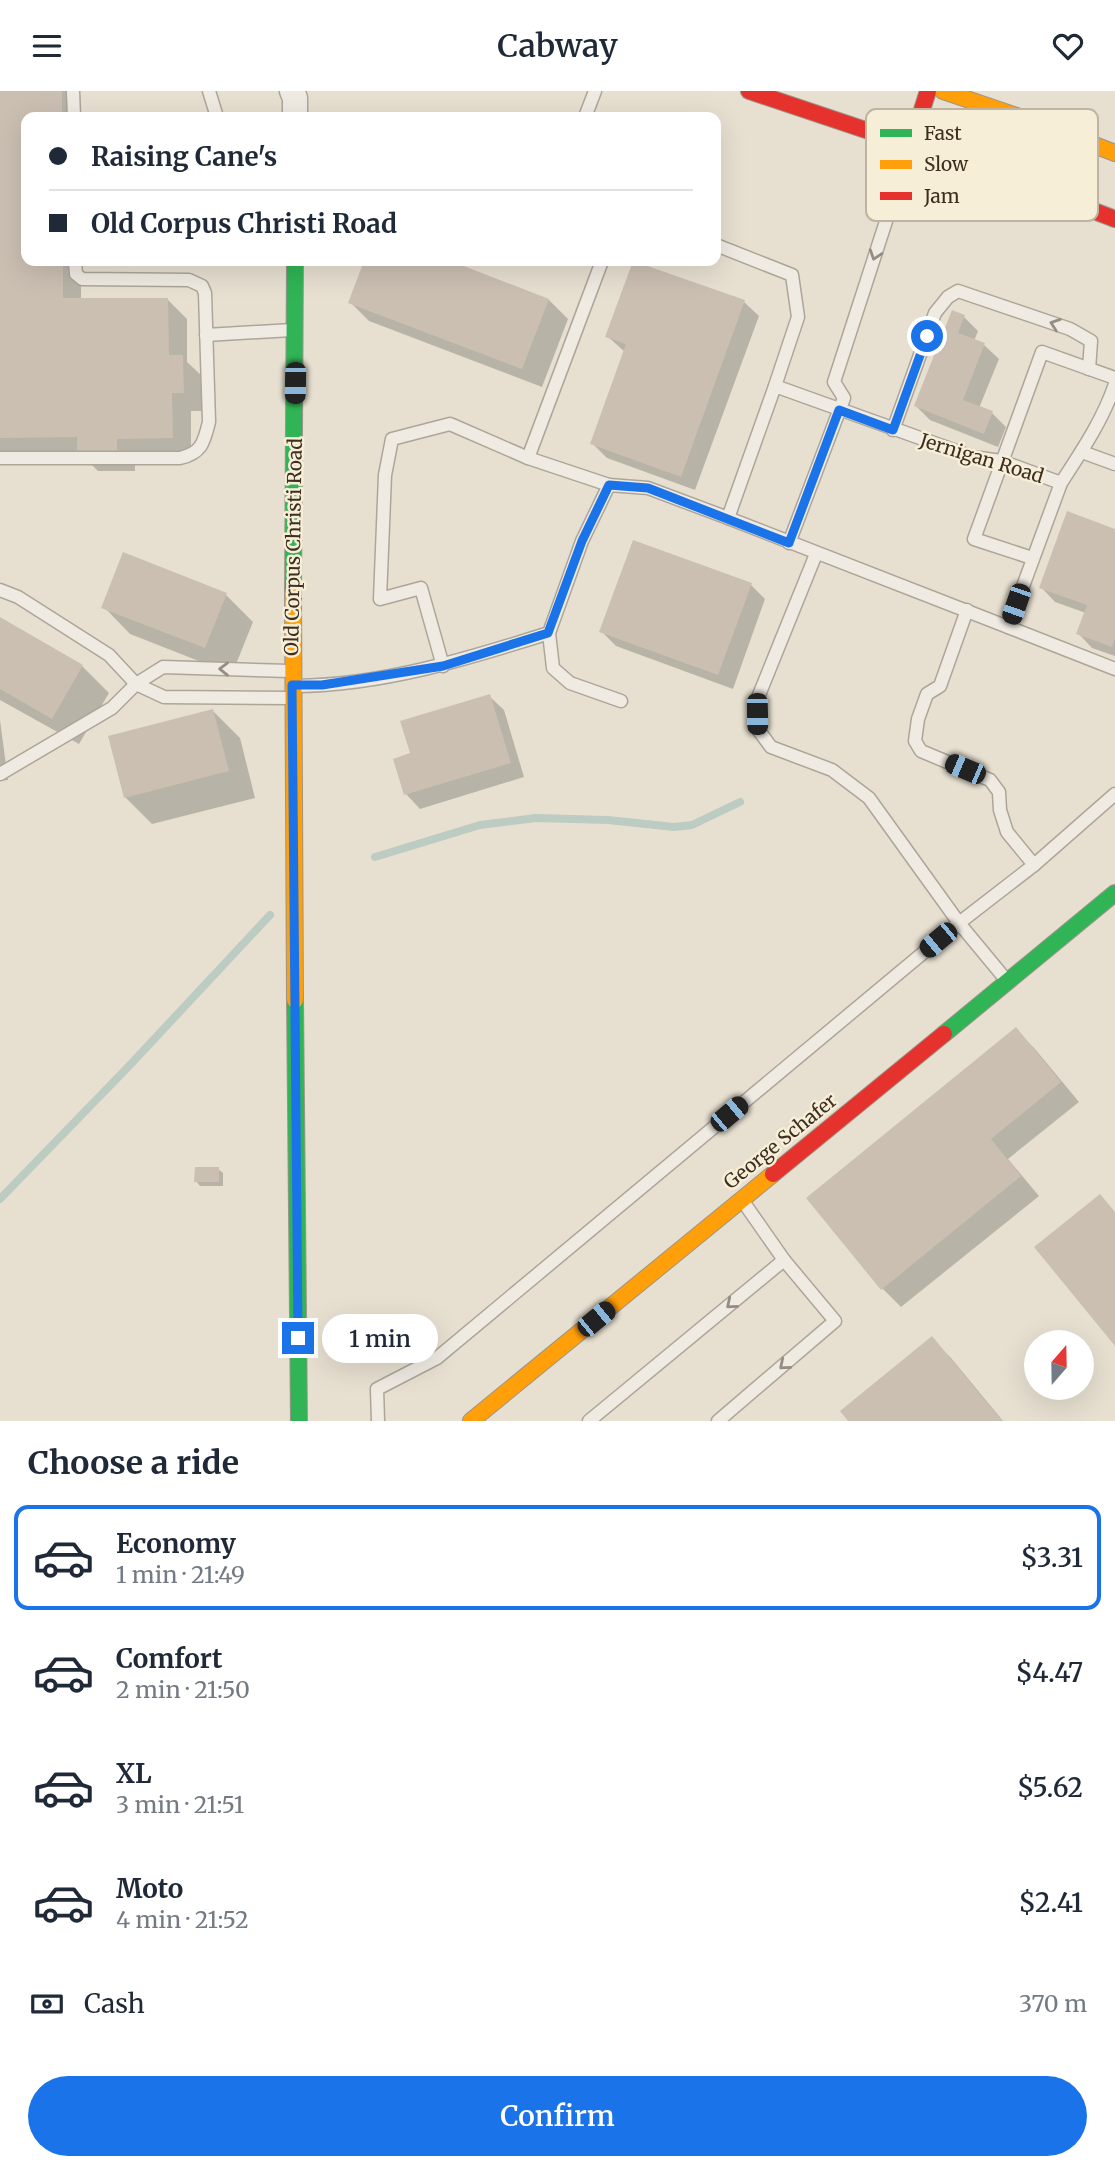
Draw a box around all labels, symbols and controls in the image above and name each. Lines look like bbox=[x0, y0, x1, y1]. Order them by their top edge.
text: Cabway bbox=[497, 26, 618, 66]
icon: menu bbox=[28, 27, 66, 65]
icon: heart bbox=[1049, 27, 1087, 65]
legend bbox=[866, 109, 1098, 221]
text: Fast bbox=[924, 121, 962, 145]
text: Raising Cane's bbox=[91, 140, 277, 173]
text: Slow bbox=[924, 152, 969, 176]
text: Jam bbox=[923, 184, 960, 208]
text: Old Corpus Christi Road bbox=[91, 207, 397, 240]
one-way arrow bbox=[869, 249, 883, 261]
one-way arrow bbox=[1049, 318, 1061, 332]
route start bbox=[911, 320, 943, 352]
car bbox=[285, 362, 306, 404]
street label: Jernigan Road bbox=[916, 427, 1047, 488]
street label: Old Corpus Christi Road bbox=[279, 438, 307, 656]
car bbox=[1000, 581, 1033, 627]
one-way arrow bbox=[218, 661, 229, 677]
car bbox=[747, 693, 768, 735]
car bbox=[942, 751, 989, 787]
car bbox=[916, 918, 961, 962]
street label: George Schafer bbox=[719, 1088, 842, 1194]
car bbox=[707, 1092, 752, 1136]
one-way arrow bbox=[726, 1295, 739, 1308]
car bbox=[574, 1298, 619, 1340]
callout: 1 min bbox=[322, 1313, 438, 1363]
route end bbox=[282, 1322, 314, 1354]
text: 1 min bbox=[349, 1324, 411, 1353]
north arrow bbox=[1024, 1330, 1094, 1400]
map controls bbox=[1024, 1330, 1094, 1400]
one-way arrow bbox=[779, 1357, 791, 1370]
text: Choose a ride bbox=[28, 1443, 239, 1483]
icon: car bbox=[32, 1526, 95, 1589]
text: Economy bbox=[116, 1527, 236, 1560]
text: $3.31 bbox=[1021, 1541, 1083, 1574]
text: 1 min · 21:49 bbox=[116, 1560, 245, 1589]
icon: car bbox=[32, 1641, 95, 1704]
text: Comfort bbox=[116, 1642, 222, 1675]
text: $4.47 bbox=[1015, 1656, 1083, 1689]
text: 2 min · 21:50 bbox=[116, 1675, 250, 1704]
icon: car bbox=[32, 1756, 95, 1819]
text: XL bbox=[116, 1757, 152, 1790]
text: $5.62 bbox=[1017, 1771, 1083, 1804]
text: 3 min · 21:51 bbox=[116, 1790, 244, 1819]
icon: car bbox=[32, 1871, 95, 1934]
text: Moto bbox=[116, 1872, 183, 1905]
text: $2.41 bbox=[1019, 1886, 1083, 1919]
text: 4 min · 21:52 bbox=[116, 1905, 249, 1934]
icon: cash bbox=[28, 1985, 66, 2023]
text: Cash bbox=[84, 1987, 145, 2020]
text: 370 m bbox=[1019, 1989, 1087, 2018]
button: Confirm bbox=[28, 2076, 1087, 2156]

